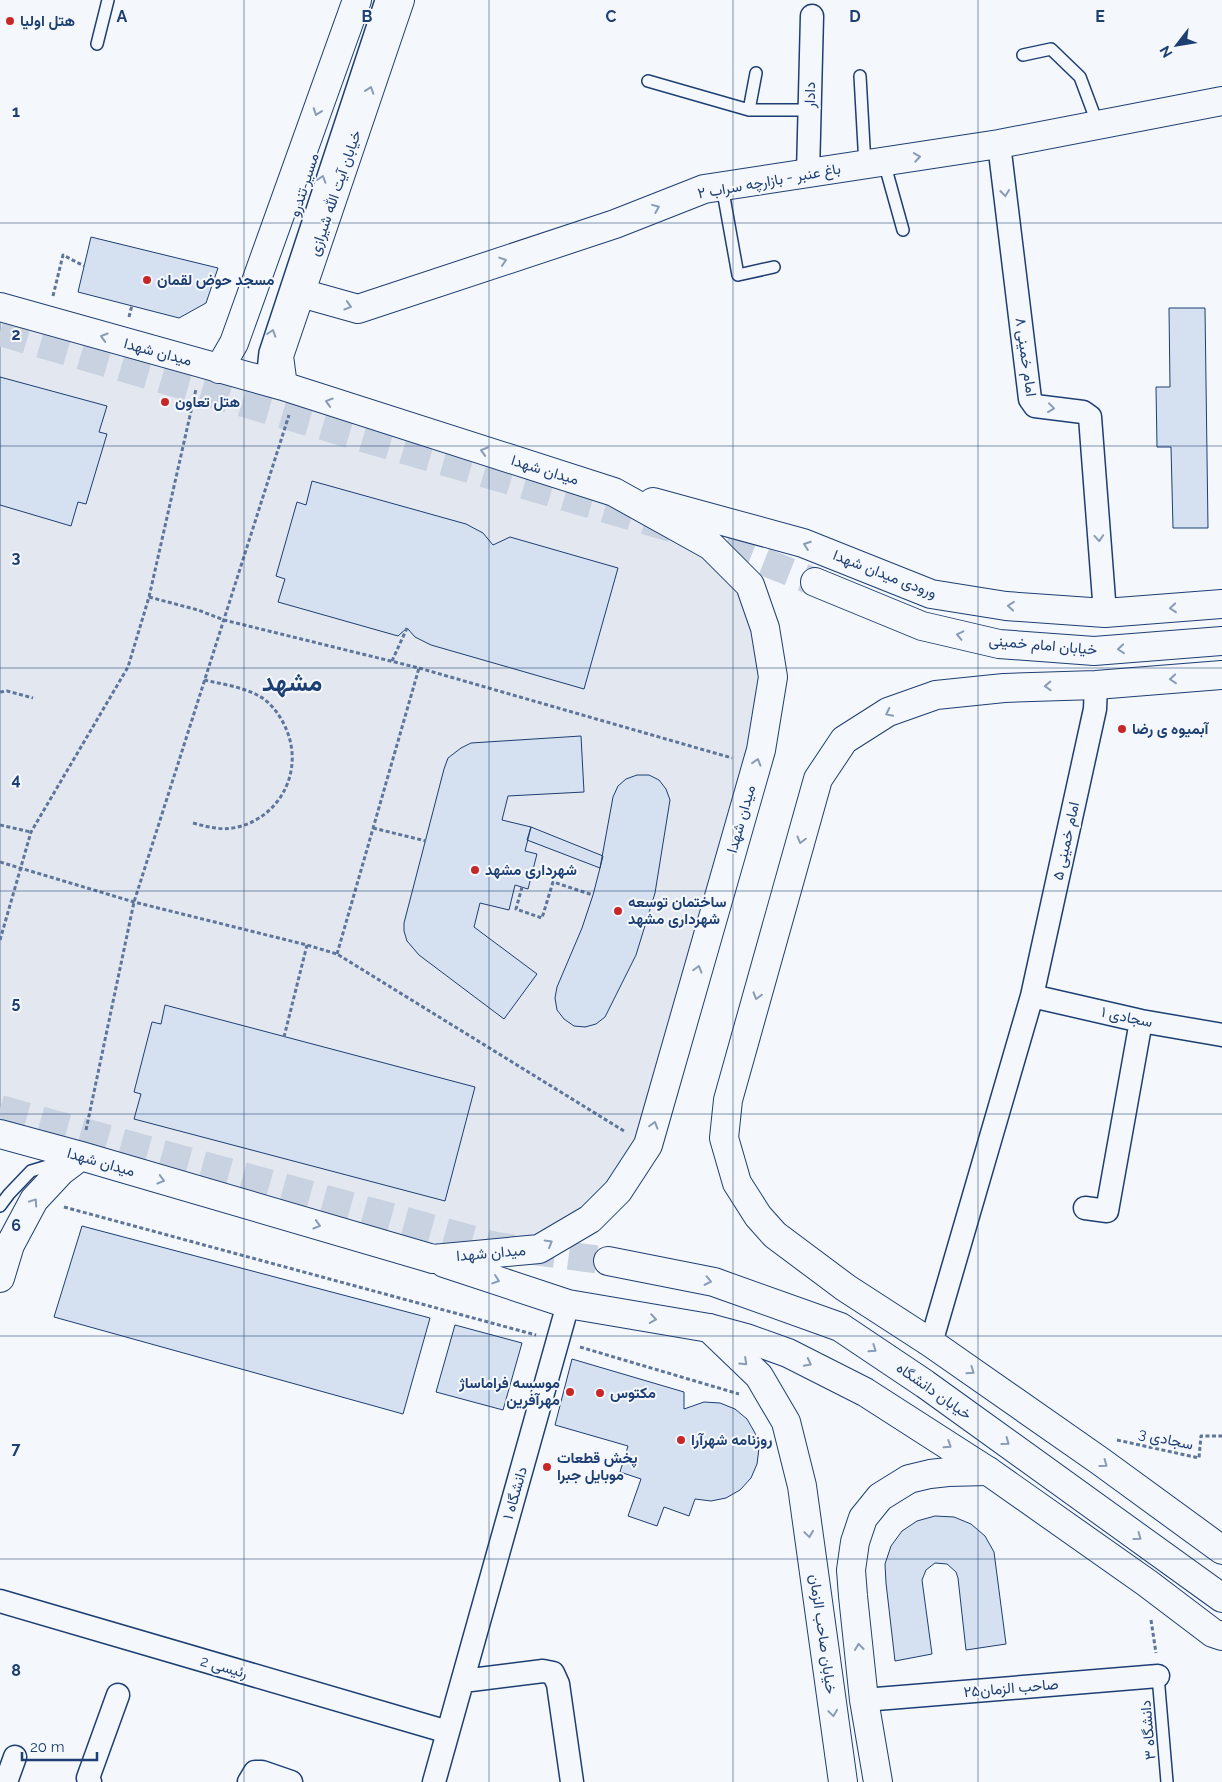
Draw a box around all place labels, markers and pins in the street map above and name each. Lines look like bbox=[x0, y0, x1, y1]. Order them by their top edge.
place label: هتل اولیا bbox=[20, 12, 75, 30]
marker: هتل اولیا bbox=[4, 15, 16, 27]
place label: مسجد حوض لقمان bbox=[157, 271, 275, 289]
marker: مسجد حوض لقمان bbox=[141, 274, 153, 286]
place label: هتل تعاون bbox=[175, 393, 240, 411]
marker: هتل تعاون bbox=[159, 396, 171, 408]
place label: آبمیوه ی رضا bbox=[1132, 720, 1210, 738]
marker: آبمیوه ی رضا bbox=[1116, 723, 1128, 735]
place label: شهرداری مشهد bbox=[485, 861, 577, 879]
marker: شهرداری مشهد bbox=[469, 864, 481, 876]
place label: ساختمان توسعه شهرداری مشهد bbox=[628, 893, 727, 928]
marker: ساختمان توسعه شهرداری مشهد bbox=[612, 905, 624, 917]
place label: موسسه فراماساژ مهرآفرین bbox=[458, 1374, 560, 1409]
place label: مکتوس bbox=[610, 1384, 656, 1402]
marker: موسسه فراماساژ مهرآفرین bbox=[564, 1386, 576, 1398]
marker: مکتوس bbox=[594, 1387, 606, 1399]
place label: روزنامه شهرآرا bbox=[691, 1431, 772, 1449]
marker: روزنامه شهرآرا bbox=[675, 1434, 687, 1446]
place label: پخش قطعات موبایل جبرا bbox=[557, 1449, 638, 1484]
marker: پخش قطعات موبایل جبرا bbox=[541, 1461, 553, 1473]

